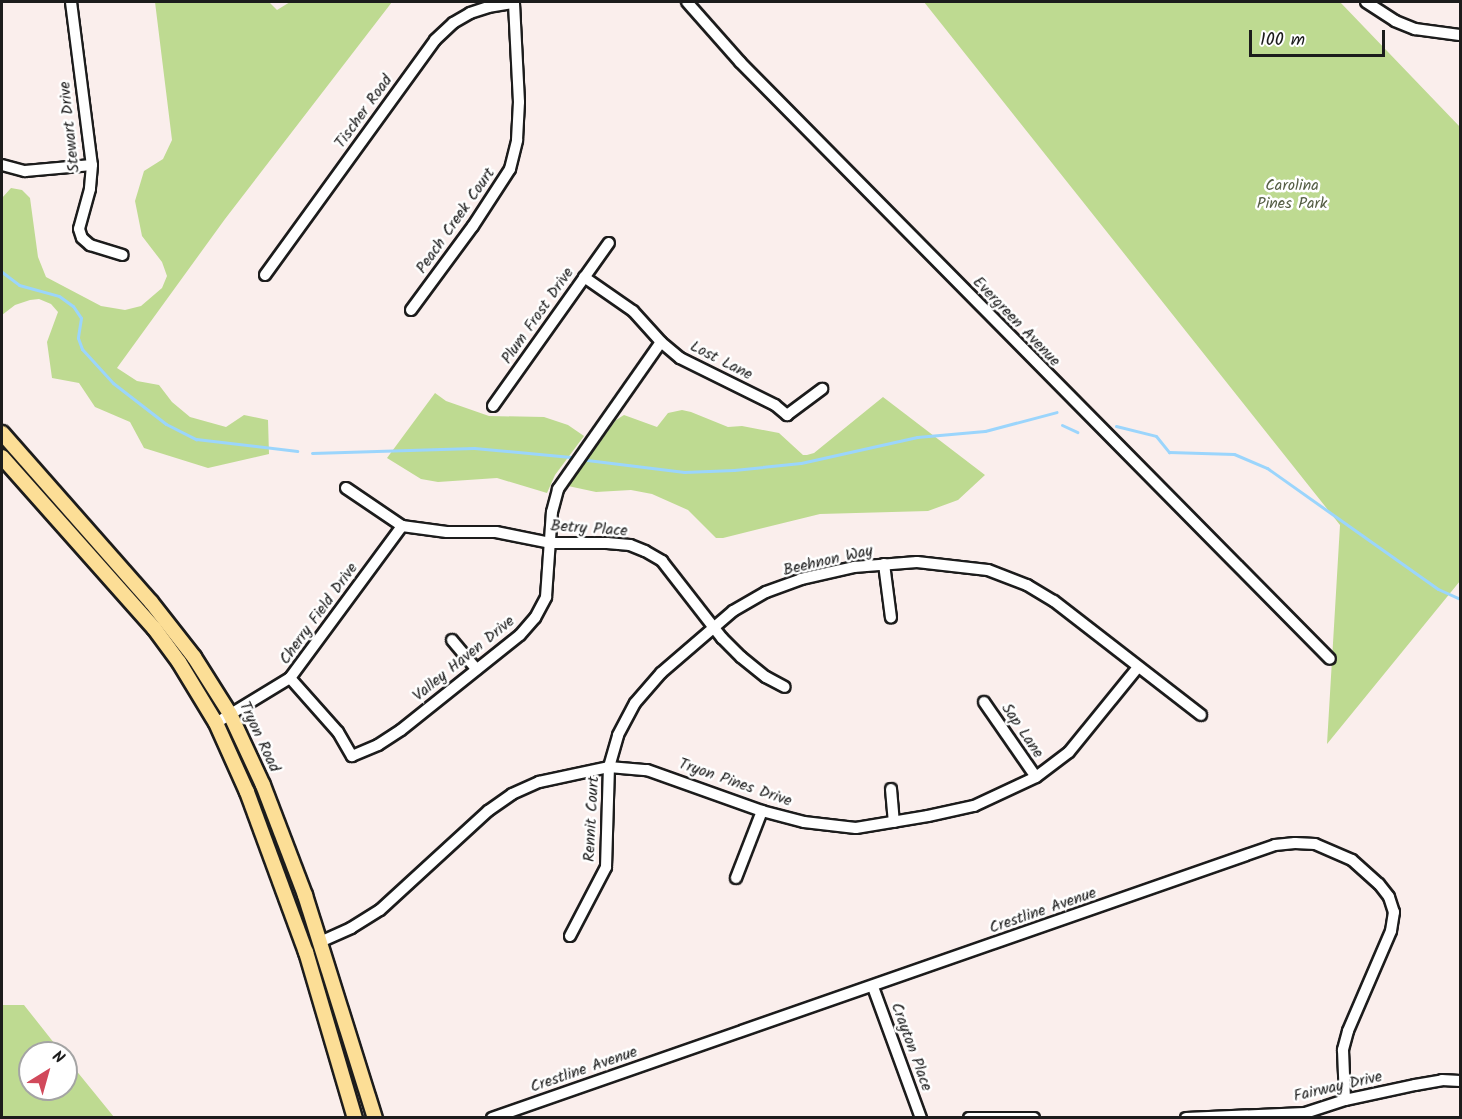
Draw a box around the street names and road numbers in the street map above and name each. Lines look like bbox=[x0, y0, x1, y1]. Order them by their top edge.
street label: Tischer Road bbox=[331, 72, 397, 152]
street label: Stewart Drive bbox=[56, 81, 84, 173]
street label: Peach Creek Court bbox=[412, 164, 500, 278]
street label: Plum Frost Drive bbox=[498, 264, 578, 368]
street label: Evergreen Avenue bbox=[968, 273, 1064, 371]
street label: Lost Lane bbox=[687, 337, 755, 385]
street label: Betry Place bbox=[550, 517, 628, 541]
street label: Beehnon Way bbox=[781, 541, 875, 581]
street label: Cherry Field Drive bbox=[276, 559, 362, 669]
street label: Valley Haven Drive bbox=[409, 612, 519, 706]
street label: Tryon Road bbox=[234, 699, 284, 775]
street label: Sap Lane bbox=[997, 700, 1047, 762]
street label: Tryon Pines Drive bbox=[676, 755, 794, 811]
street label: Rennit Court bbox=[580, 776, 604, 862]
street label: Crestline Avenue bbox=[987, 884, 1099, 938]
street label: Crayton Place bbox=[886, 1000, 936, 1094]
street label: Crestline Avenue bbox=[528, 1043, 640, 1097]
street label: Fairway Drive bbox=[1292, 1067, 1384, 1107]

